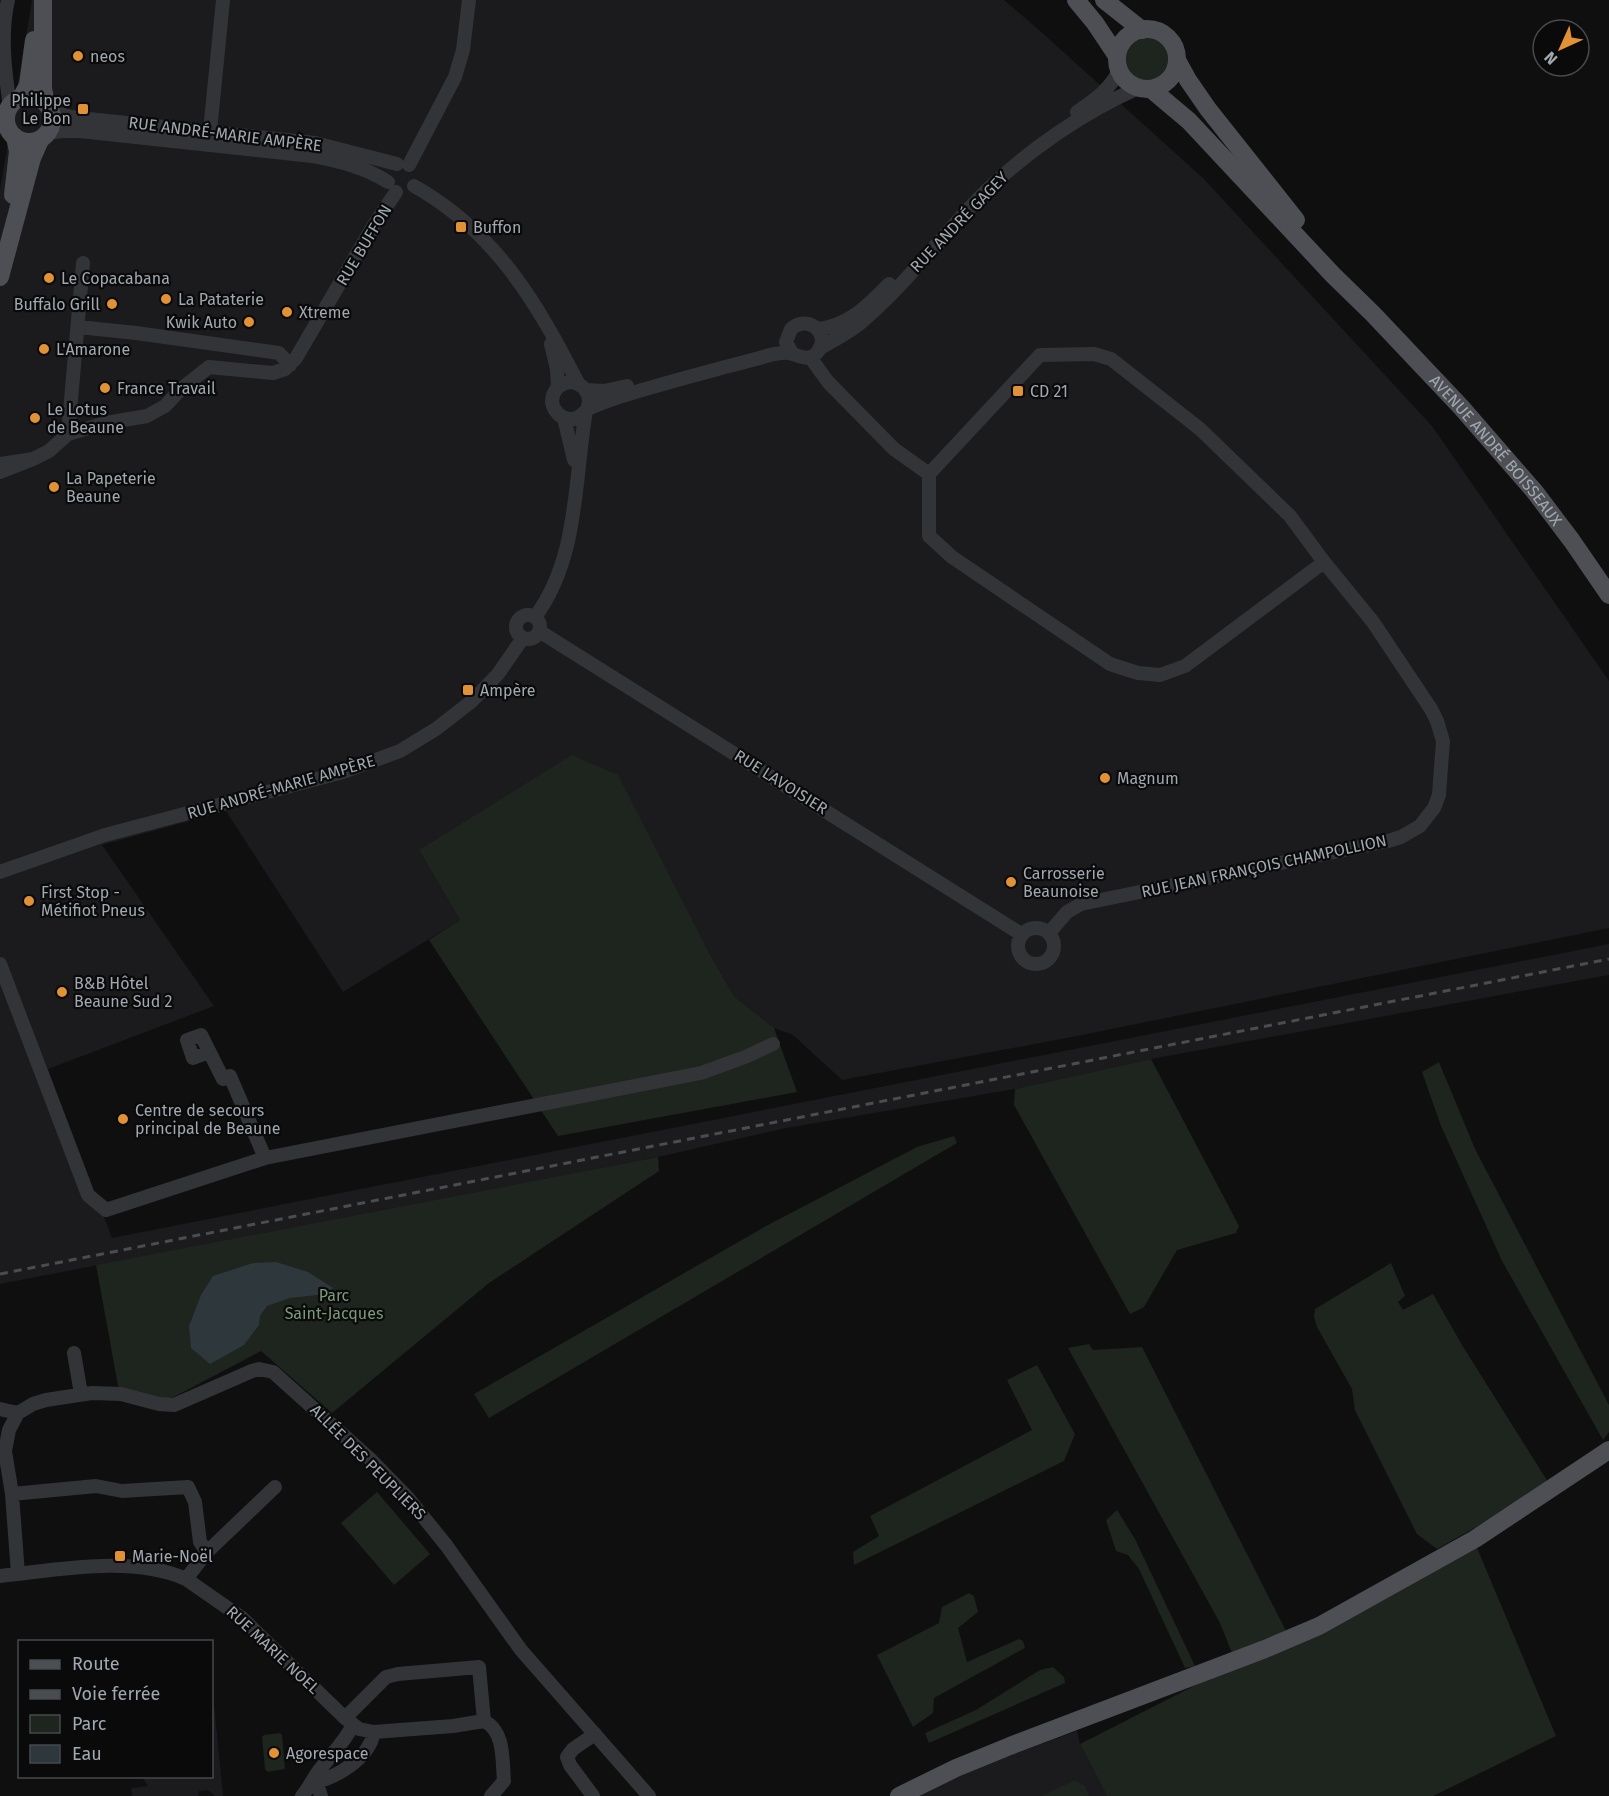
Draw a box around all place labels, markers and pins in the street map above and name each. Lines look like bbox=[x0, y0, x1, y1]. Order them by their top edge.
place label: neos bbox=[90, 47, 125, 66]
marker: neos bbox=[71, 49, 85, 63]
place label: Philippe Le Bon bbox=[11, 91, 71, 128]
marker: Philippe Le Bon bbox=[76, 102, 90, 116]
place label: Buffon bbox=[473, 218, 521, 237]
marker: Buffon bbox=[454, 220, 468, 234]
place label: Le Copacabana bbox=[61, 269, 170, 288]
marker: Le Copacabana bbox=[42, 271, 56, 285]
place label: La Pataterie bbox=[178, 290, 264, 309]
marker: La Pataterie bbox=[159, 292, 173, 306]
place label: Buffalo Grill bbox=[14, 295, 100, 314]
marker: Buffalo Grill bbox=[105, 297, 119, 311]
place label: Xtreme bbox=[299, 303, 350, 322]
marker: Xtreme bbox=[280, 305, 294, 319]
place label: Kwik Auto bbox=[166, 313, 237, 332]
marker: Kwik Auto bbox=[242, 315, 256, 329]
place label: L'Amarone bbox=[56, 340, 130, 359]
marker: L'Amarone bbox=[37, 342, 51, 356]
place label: France Travail bbox=[117, 379, 216, 398]
marker: France Travail bbox=[98, 381, 112, 395]
place label: CD 21 bbox=[1030, 382, 1068, 401]
marker: CD 21 bbox=[1011, 384, 1025, 398]
place label: Le Lotus de Beaune bbox=[47, 400, 124, 437]
marker: Le Lotus de Beaune bbox=[28, 411, 42, 425]
place label: La Papeterie Beaune bbox=[66, 469, 156, 506]
marker: La Papeterie Beaune bbox=[47, 480, 61, 494]
place label: Ampère bbox=[480, 681, 536, 700]
marker: Ampère bbox=[461, 683, 475, 697]
place label: Magnum bbox=[1117, 769, 1179, 788]
marker: Magnum bbox=[1098, 771, 1112, 785]
place label: Carrosserie Beaunoise bbox=[1023, 864, 1105, 901]
marker: Carrosserie Beaunoise bbox=[1004, 875, 1018, 889]
place label: First Stop - Métifiot Pneus bbox=[41, 883, 145, 920]
marker: First Stop - Métifiot Pneus bbox=[22, 894, 36, 908]
place label: B&B Hôtel Beaune Sud 2 bbox=[74, 974, 172, 1011]
marker: B&B Hôtel Beaune Sud 2 bbox=[55, 985, 69, 999]
place label: Centre de secours principal de Beaune bbox=[135, 1101, 280, 1138]
marker: Centre de secours principal de Beaune bbox=[116, 1112, 130, 1126]
place label: Marie-Noël bbox=[132, 1547, 213, 1566]
marker: Marie-Noël bbox=[113, 1549, 127, 1563]
place label: Agorespace bbox=[286, 1744, 369, 1763]
marker: Agorespace bbox=[267, 1746, 281, 1760]

